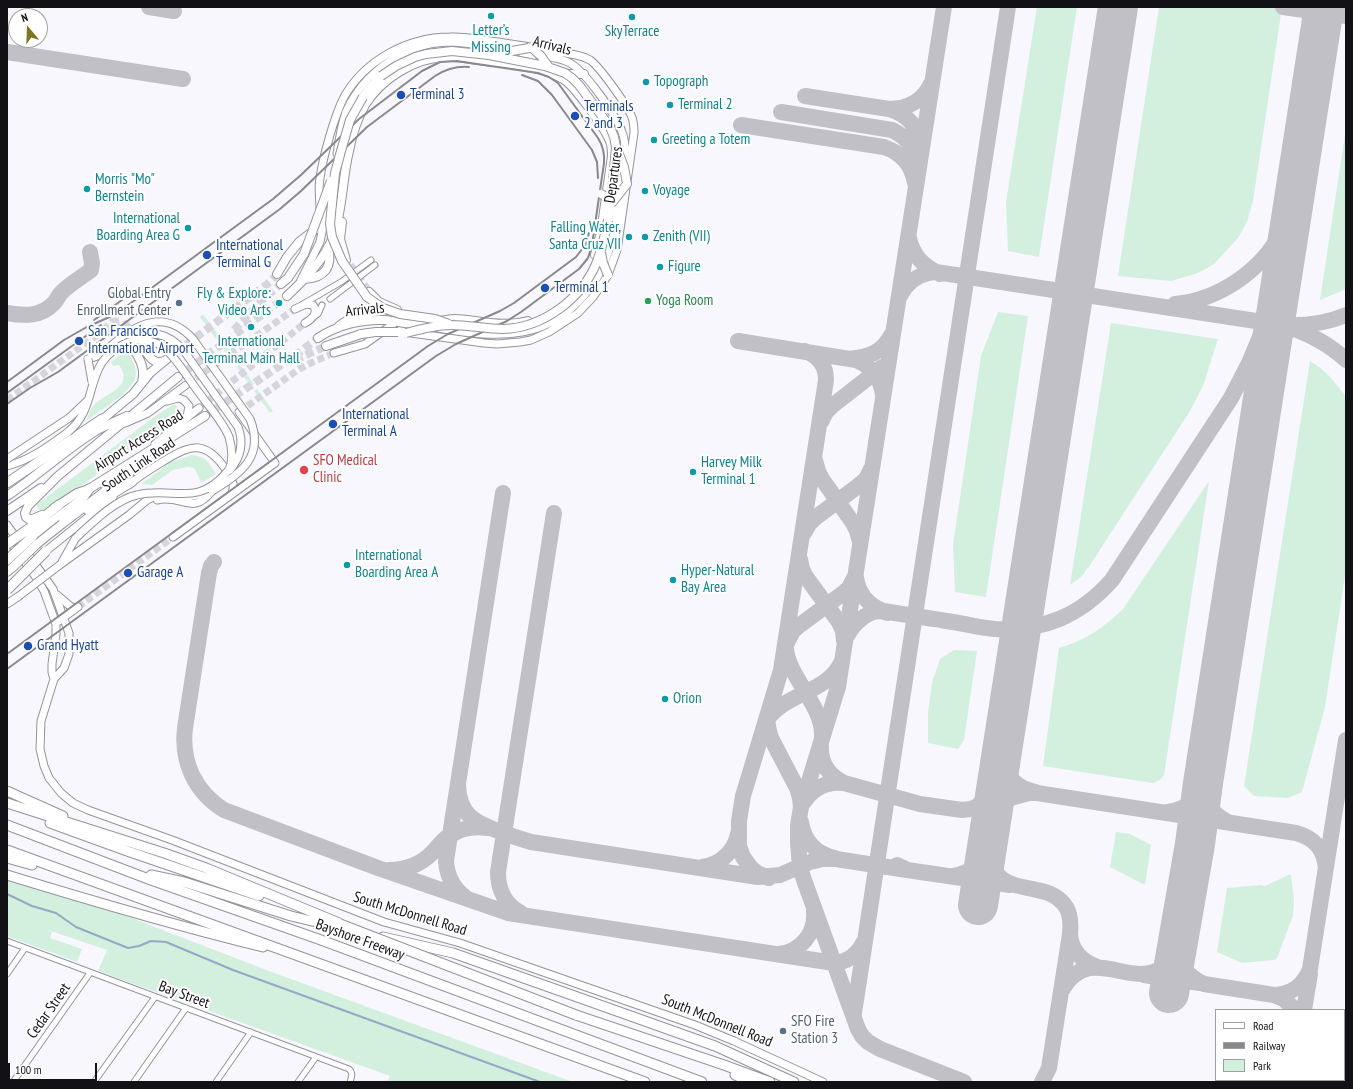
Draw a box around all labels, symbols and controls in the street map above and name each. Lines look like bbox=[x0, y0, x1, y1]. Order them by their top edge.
north arrow bbox=[8, 8, 48, 48]
text: N bbox=[19, 10, 30, 25]
marker: Letter’s Missing bbox=[486, 11, 496, 21]
marker: SkyTerrace bbox=[627, 12, 637, 22]
place label: Letter’s Missing bbox=[471, 22, 511, 57]
place label: SkyTerrace bbox=[605, 23, 659, 41]
street label: Arrivals bbox=[531, 33, 573, 59]
place label: Topograph bbox=[654, 73, 708, 91]
marker: Topograph bbox=[641, 77, 651, 87]
place label: Terminal 3 bbox=[410, 86, 464, 104]
marker: Terminal 3 bbox=[395, 89, 407, 101]
place label: Terminal 2 bbox=[678, 96, 732, 114]
place label: Terminals 2 and 3 bbox=[584, 98, 634, 133]
marker: Terminal 2 bbox=[665, 100, 675, 110]
marker: Terminals 2 and 3 bbox=[569, 110, 581, 122]
place label: Greeting a Totem bbox=[662, 131, 750, 149]
marker: Greeting a Totem bbox=[649, 135, 659, 145]
street label: Departures bbox=[601, 145, 627, 205]
place label: Morris "Mo" Bernstein bbox=[95, 171, 155, 206]
place label: Voyage bbox=[653, 182, 690, 200]
marker: Morris "Mo" Bernstein bbox=[82, 184, 92, 194]
marker: Voyage bbox=[640, 186, 650, 196]
place label: International Boarding Area G bbox=[96, 210, 180, 245]
place label: Falling Water, Santa Cruz VII bbox=[549, 219, 621, 254]
marker: International Boarding Area G bbox=[183, 223, 193, 233]
place label: Zenith (VII) bbox=[653, 228, 710, 246]
marker: Falling Water, Santa Cruz VII bbox=[624, 232, 634, 242]
marker: Zenith (VII) bbox=[640, 232, 650, 242]
place label: International Terminal G bbox=[216, 237, 283, 272]
marker: International Terminal G bbox=[201, 249, 213, 261]
place label: Figure bbox=[668, 258, 701, 276]
marker: Figure bbox=[655, 262, 665, 272]
place label: Terminal 1 bbox=[554, 279, 608, 297]
marker: Terminal 1 bbox=[539, 282, 551, 294]
place label: Global Entry Enrollment Center bbox=[77, 285, 171, 320]
place label: Fly & Explore: Video Arts bbox=[197, 285, 271, 320]
place label: Yoga Room bbox=[656, 292, 713, 310]
marker: Yoga Room bbox=[643, 296, 653, 306]
marker: Global Entry Enrollment Center bbox=[174, 298, 184, 308]
marker: Fly & Explore: Video Arts bbox=[274, 298, 284, 308]
street label: Arrivals bbox=[345, 299, 385, 321]
marker: International Terminal Main Hall bbox=[246, 322, 256, 332]
place label: San Francisco International Airport bbox=[88, 323, 194, 358]
place label: International Terminal Main Hall bbox=[202, 333, 300, 368]
marker: San Francisco International Airport bbox=[73, 335, 85, 347]
street label: Airport Access Road bbox=[91, 406, 187, 476]
place label: International Terminal A bbox=[342, 406, 409, 441]
marker: International Terminal A bbox=[327, 418, 339, 430]
street label: South Link Road bbox=[99, 434, 179, 496]
place label: SFO Medical Clinic bbox=[313, 452, 377, 487]
place label: Harvey Milk Terminal 1 bbox=[701, 454, 762, 489]
marker: SFO Medical Clinic bbox=[298, 464, 310, 476]
marker: Harvey Milk Terminal 1 bbox=[688, 467, 698, 477]
place label: International Boarding Area A bbox=[355, 547, 438, 582]
marker: International Boarding Area A bbox=[342, 560, 352, 570]
place label: Hyper-Natural Bay Area bbox=[681, 562, 754, 597]
place label: Garage A bbox=[137, 564, 183, 582]
marker: Garage A bbox=[122, 567, 134, 579]
marker: Hyper-Natural Bay Area bbox=[668, 575, 678, 585]
place label: Grand Hyatt bbox=[37, 637, 99, 655]
marker: Grand Hyatt bbox=[22, 640, 34, 652]
place label: Orion bbox=[673, 690, 702, 708]
marker: Orion bbox=[660, 694, 670, 704]
street label: South McDonnell Road bbox=[351, 888, 469, 940]
street label: Bayshore Freeway bbox=[313, 916, 407, 964]
street label: Bay Street bbox=[156, 977, 212, 1013]
street label: Cedar Street bbox=[23, 980, 75, 1042]
street label: South McDonnell Road bbox=[659, 991, 775, 1051]
legend bbox=[1215, 1009, 1345, 1081]
place label: SFO Fire Station 3 bbox=[791, 1013, 838, 1048]
text: Road bbox=[1253, 1018, 1273, 1033]
marker: SFO Fire Station 3 bbox=[778, 1026, 788, 1036]
text: Railway bbox=[1253, 1038, 1285, 1053]
scale bar bbox=[10, 1055, 99, 1081]
text: Park bbox=[1253, 1058, 1271, 1073]
text: 100 m bbox=[15, 1062, 42, 1077]

